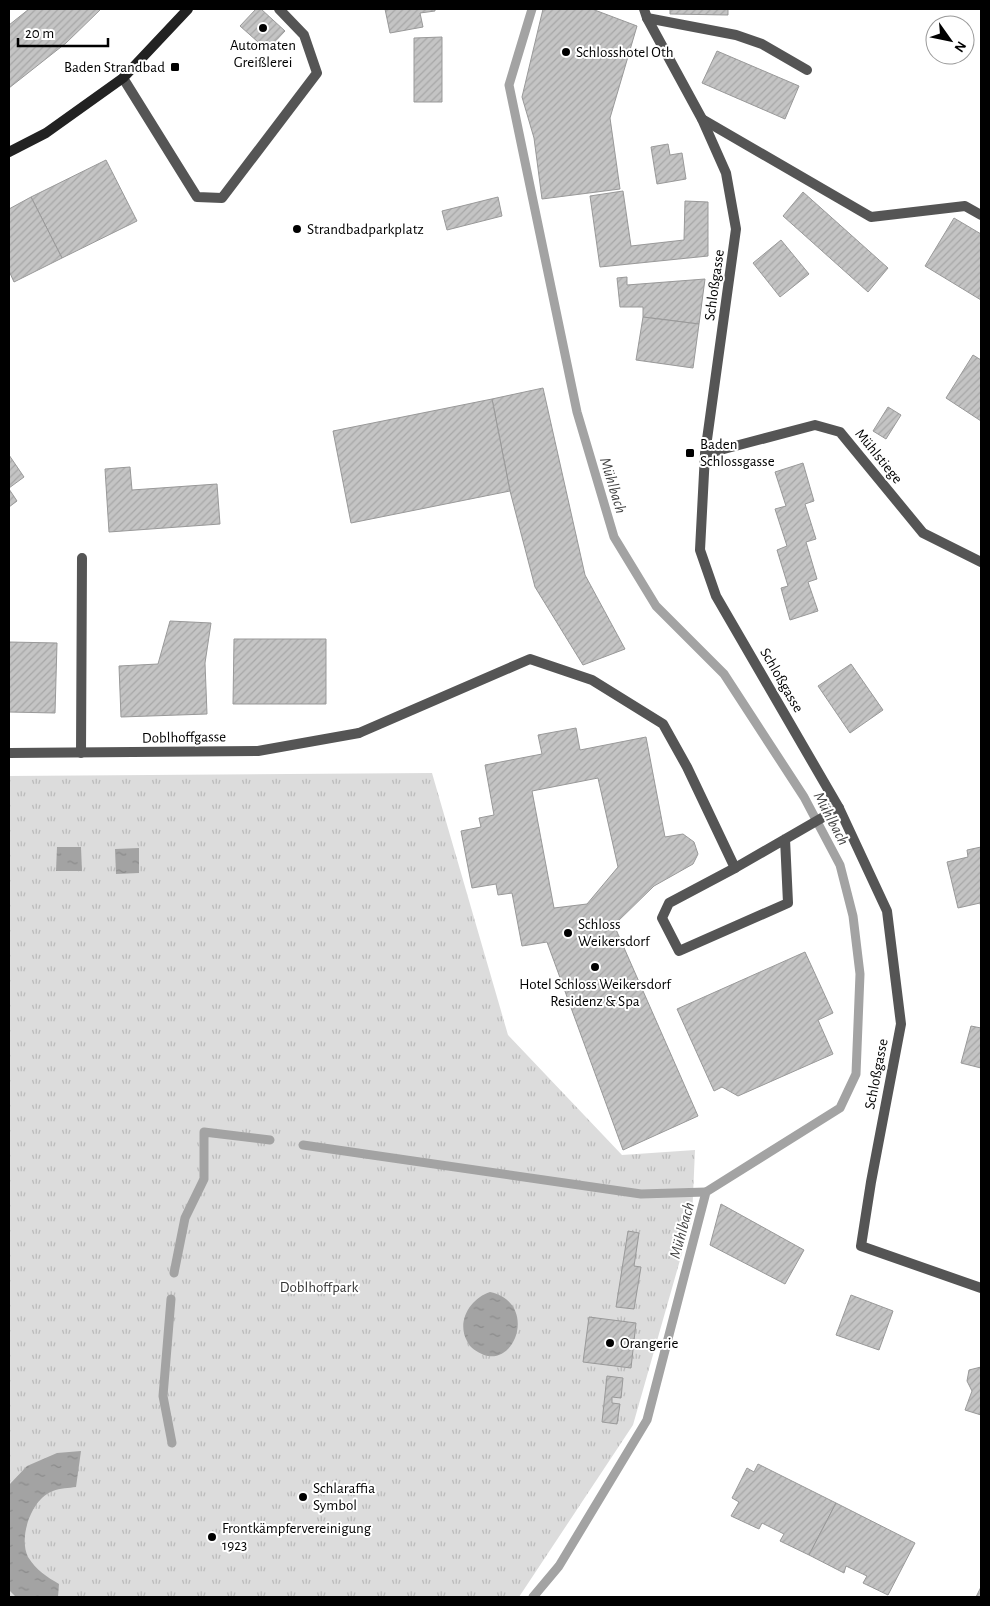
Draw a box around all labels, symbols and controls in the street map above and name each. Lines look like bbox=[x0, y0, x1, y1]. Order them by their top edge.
scale bar bbox=[18, 15, 108, 47]
north arrow bbox=[925, 15, 975, 65]
marker: Automaten Greißlerei bbox=[257, 22, 269, 34]
text: 20 m bbox=[25, 26, 54, 41]
place label: Automaten Greißlerei bbox=[230, 38, 296, 70]
text: N bbox=[952, 39, 969, 54]
place label: Schlosshotel Oth bbox=[576, 45, 673, 60]
marker: Schlosshotel Oth bbox=[560, 46, 572, 58]
place label: Baden Strandbad bbox=[64, 60, 165, 75]
marker: Baden Strandbad bbox=[169, 61, 181, 73]
place label: Strandbadparkplatz bbox=[307, 222, 424, 237]
marker: Strandbadparkplatz bbox=[291, 223, 303, 235]
street label: Schloßgasse bbox=[702, 248, 727, 322]
street label: Mühlstiege bbox=[852, 426, 905, 487]
place label: Baden Schlossgasse bbox=[700, 437, 775, 469]
marker: Baden Schlossgasse bbox=[684, 447, 696, 459]
water label: Mühlbach bbox=[597, 455, 629, 515]
street label: Schloßgasse bbox=[757, 645, 806, 715]
street label: Doblhoffgasse bbox=[142, 729, 226, 746]
water label: Mühlbach bbox=[811, 789, 852, 848]
place label: Schloss Weikersdorf bbox=[578, 917, 651, 949]
marker: Schloss Weikersdorf bbox=[562, 927, 574, 939]
marker: Hotel Schloss Weikersdorf Residenz & Spa bbox=[589, 961, 601, 973]
place label: Hotel Schloss Weikersdorf Residenz & Spa bbox=[519, 977, 672, 1009]
street label: Schloßgasse bbox=[862, 1037, 891, 1111]
water label: Mühlbach bbox=[667, 1200, 697, 1260]
park label: Doblhoffpark bbox=[280, 1280, 358, 1295]
place label: Orangerie bbox=[620, 1336, 678, 1351]
marker: Orangerie bbox=[604, 1337, 616, 1349]
place label: Schlaraffia Symbol bbox=[313, 1481, 375, 1513]
marker: Schlaraffia Symbol bbox=[297, 1491, 309, 1503]
place label: Frontkämpfervereinigung 1923 bbox=[222, 1521, 372, 1553]
marker: Frontkämpfervereinigung 1923 bbox=[206, 1531, 218, 1543]

